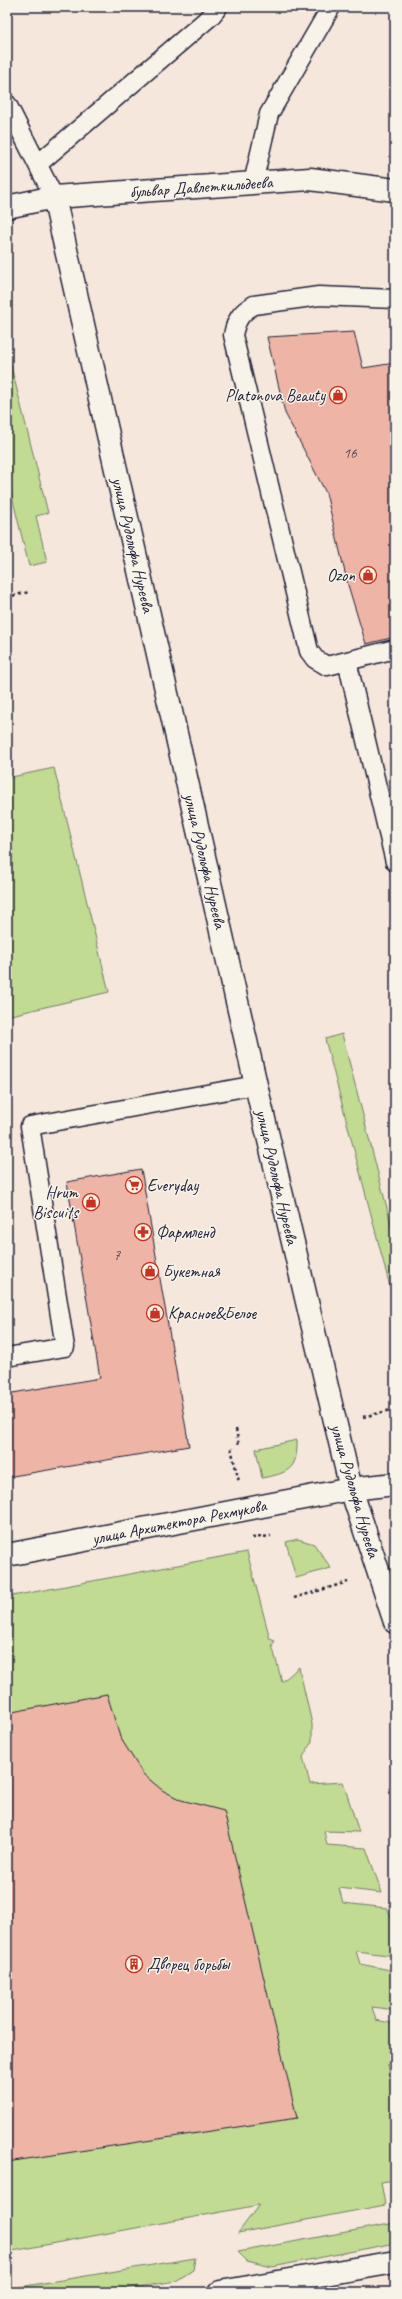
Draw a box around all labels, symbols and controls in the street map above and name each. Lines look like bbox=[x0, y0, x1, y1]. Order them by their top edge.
street label: бульвар Давлеткильдеева bbox=[129, 171, 274, 202]
place label: Platonova Beauty bbox=[225, 385, 326, 406]
shop icon: Platonova Beauty bbox=[328, 385, 348, 405]
house number: 16 bbox=[343, 444, 358, 463]
street label: улица Рудольфа Нуреева bbox=[107, 474, 159, 616]
place label: Ozon bbox=[327, 565, 355, 586]
shop icon: Ozon bbox=[358, 565, 378, 585]
street label: улица Рудольфа Нуреева bbox=[179, 790, 231, 932]
street label: улица Рудольфа Нуреева bbox=[251, 1106, 303, 1248]
supermarket icon: Everyday bbox=[124, 1175, 144, 1195]
place label: Everyday bbox=[147, 1175, 199, 1196]
place label: Hrum Biscuits bbox=[33, 1182, 80, 1223]
shop icon: Hrum Biscuits bbox=[81, 1192, 101, 1212]
pharmacy icon: Фармленд bbox=[133, 1222, 153, 1242]
place label: Фармленд bbox=[156, 1222, 216, 1243]
house number: 7 bbox=[114, 1246, 122, 1265]
shop icon: Букетная bbox=[140, 1261, 160, 1281]
place label: Букетная bbox=[163, 1261, 221, 1282]
shop icon: Красное&Белое bbox=[145, 1303, 165, 1323]
place label: Красное&Белое bbox=[168, 1303, 257, 1324]
street label: улица Рудольфа Нуреева bbox=[326, 1421, 385, 1562]
street label: улица Архитектора Рехмукова bbox=[89, 1495, 269, 1549]
building icon: Дворец борьбы bbox=[124, 1954, 144, 1974]
place label: Дворец борьбы bbox=[147, 1954, 231, 1975]

